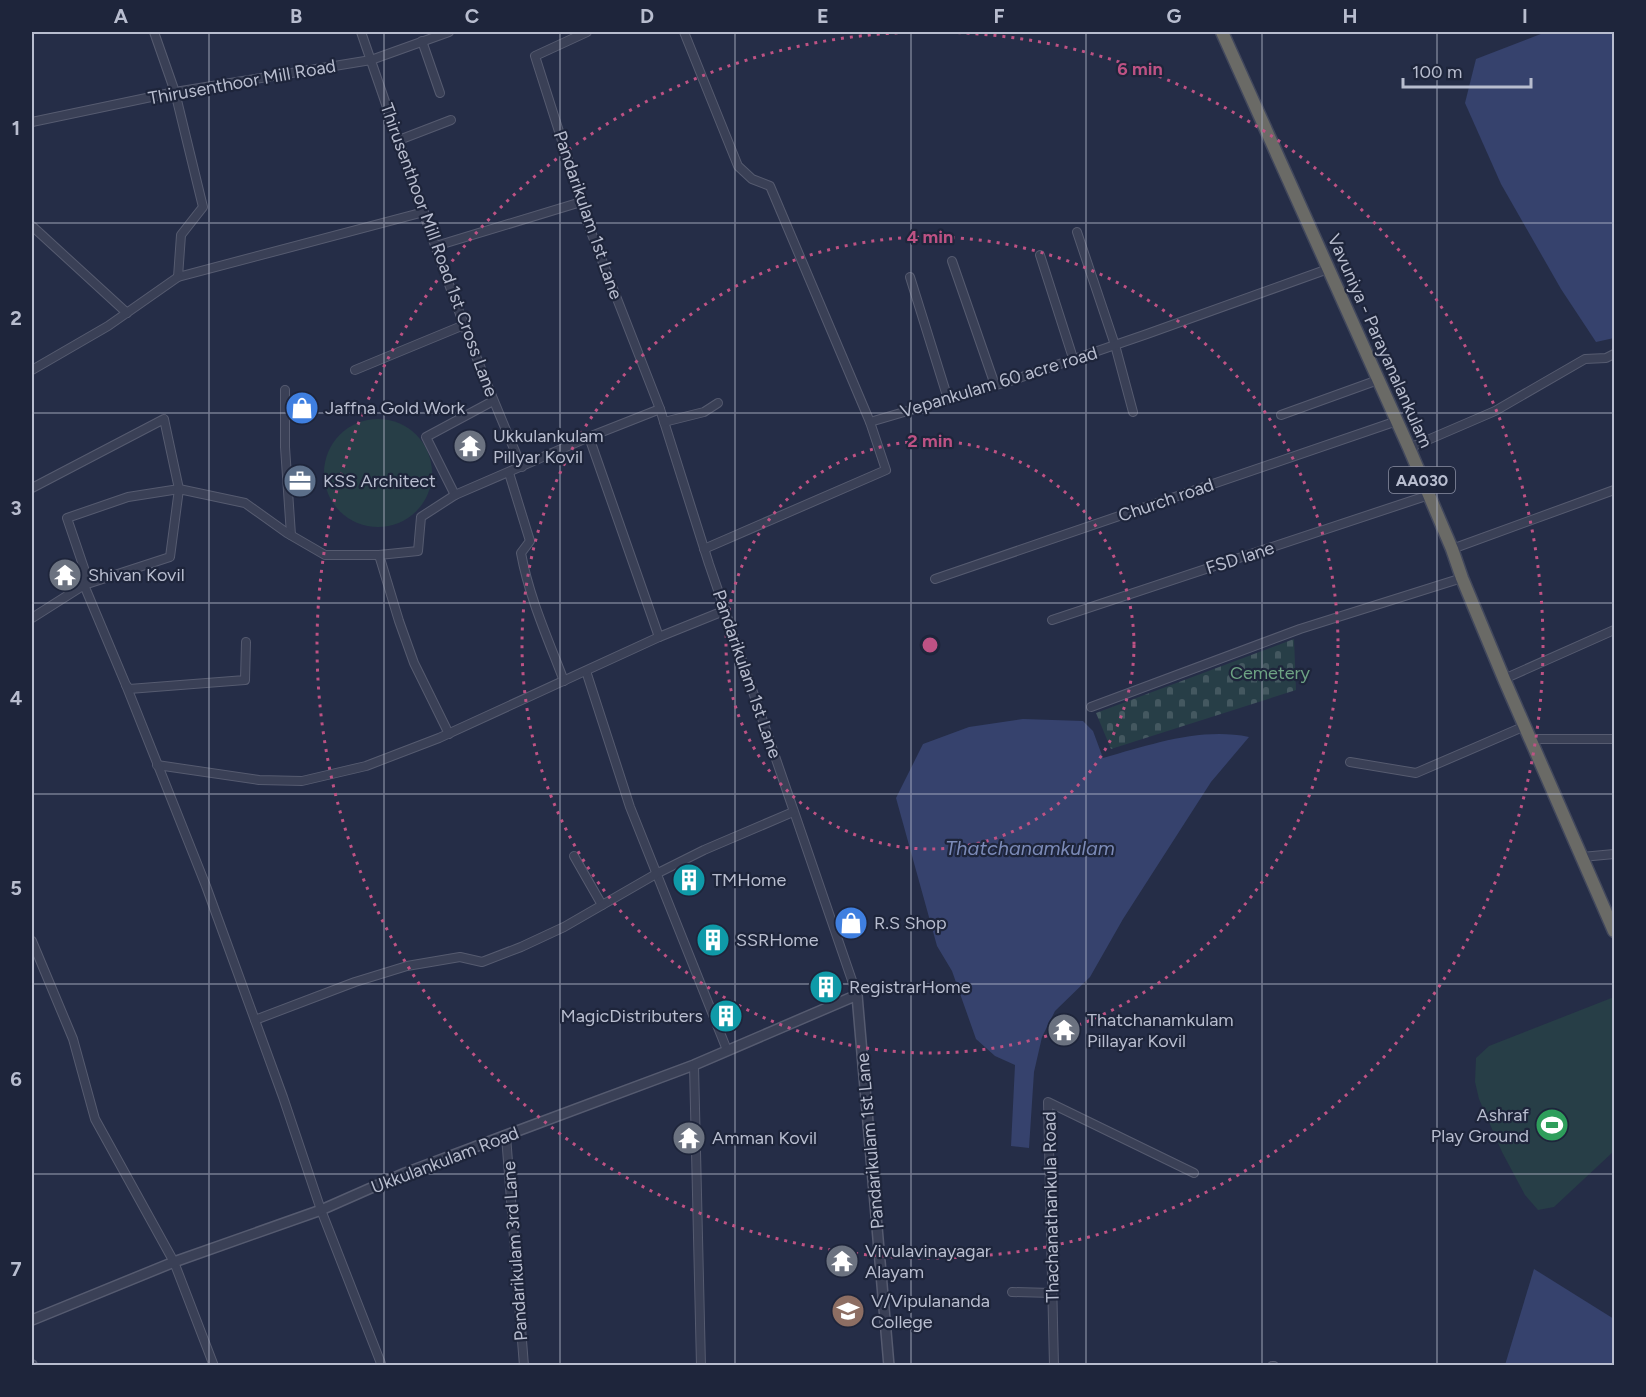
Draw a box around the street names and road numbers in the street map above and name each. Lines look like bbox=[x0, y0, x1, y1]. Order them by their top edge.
street label: Thirusenthoor Mill Road bbox=[147, 55, 337, 109]
street label: Thirusenthoor Mill Road 1st Cross Lane bbox=[376, 100, 503, 400]
street label: Pandarikulam 1st Lane bbox=[549, 128, 627, 302]
street label: Vavuniya - Parayanalankulam bbox=[1323, 231, 1437, 451]
street label: Vepankulam 60 acre road bbox=[898, 342, 1100, 422]
road number: AA030 bbox=[1389, 467, 1455, 493]
street label: Church road bbox=[1115, 473, 1217, 527]
street label: FSD lane bbox=[1203, 537, 1277, 579]
street label: Pandarikulam 1st Lane bbox=[708, 587, 786, 761]
street label: Pandarikulam 1st Lane bbox=[851, 1052, 889, 1230]
street label: Thachanathankula Road bbox=[1038, 1111, 1064, 1303]
street label: Ukkulankulam Road bbox=[368, 1122, 522, 1198]
street label: Pandarikulam 3rd Lane bbox=[498, 1160, 532, 1342]

